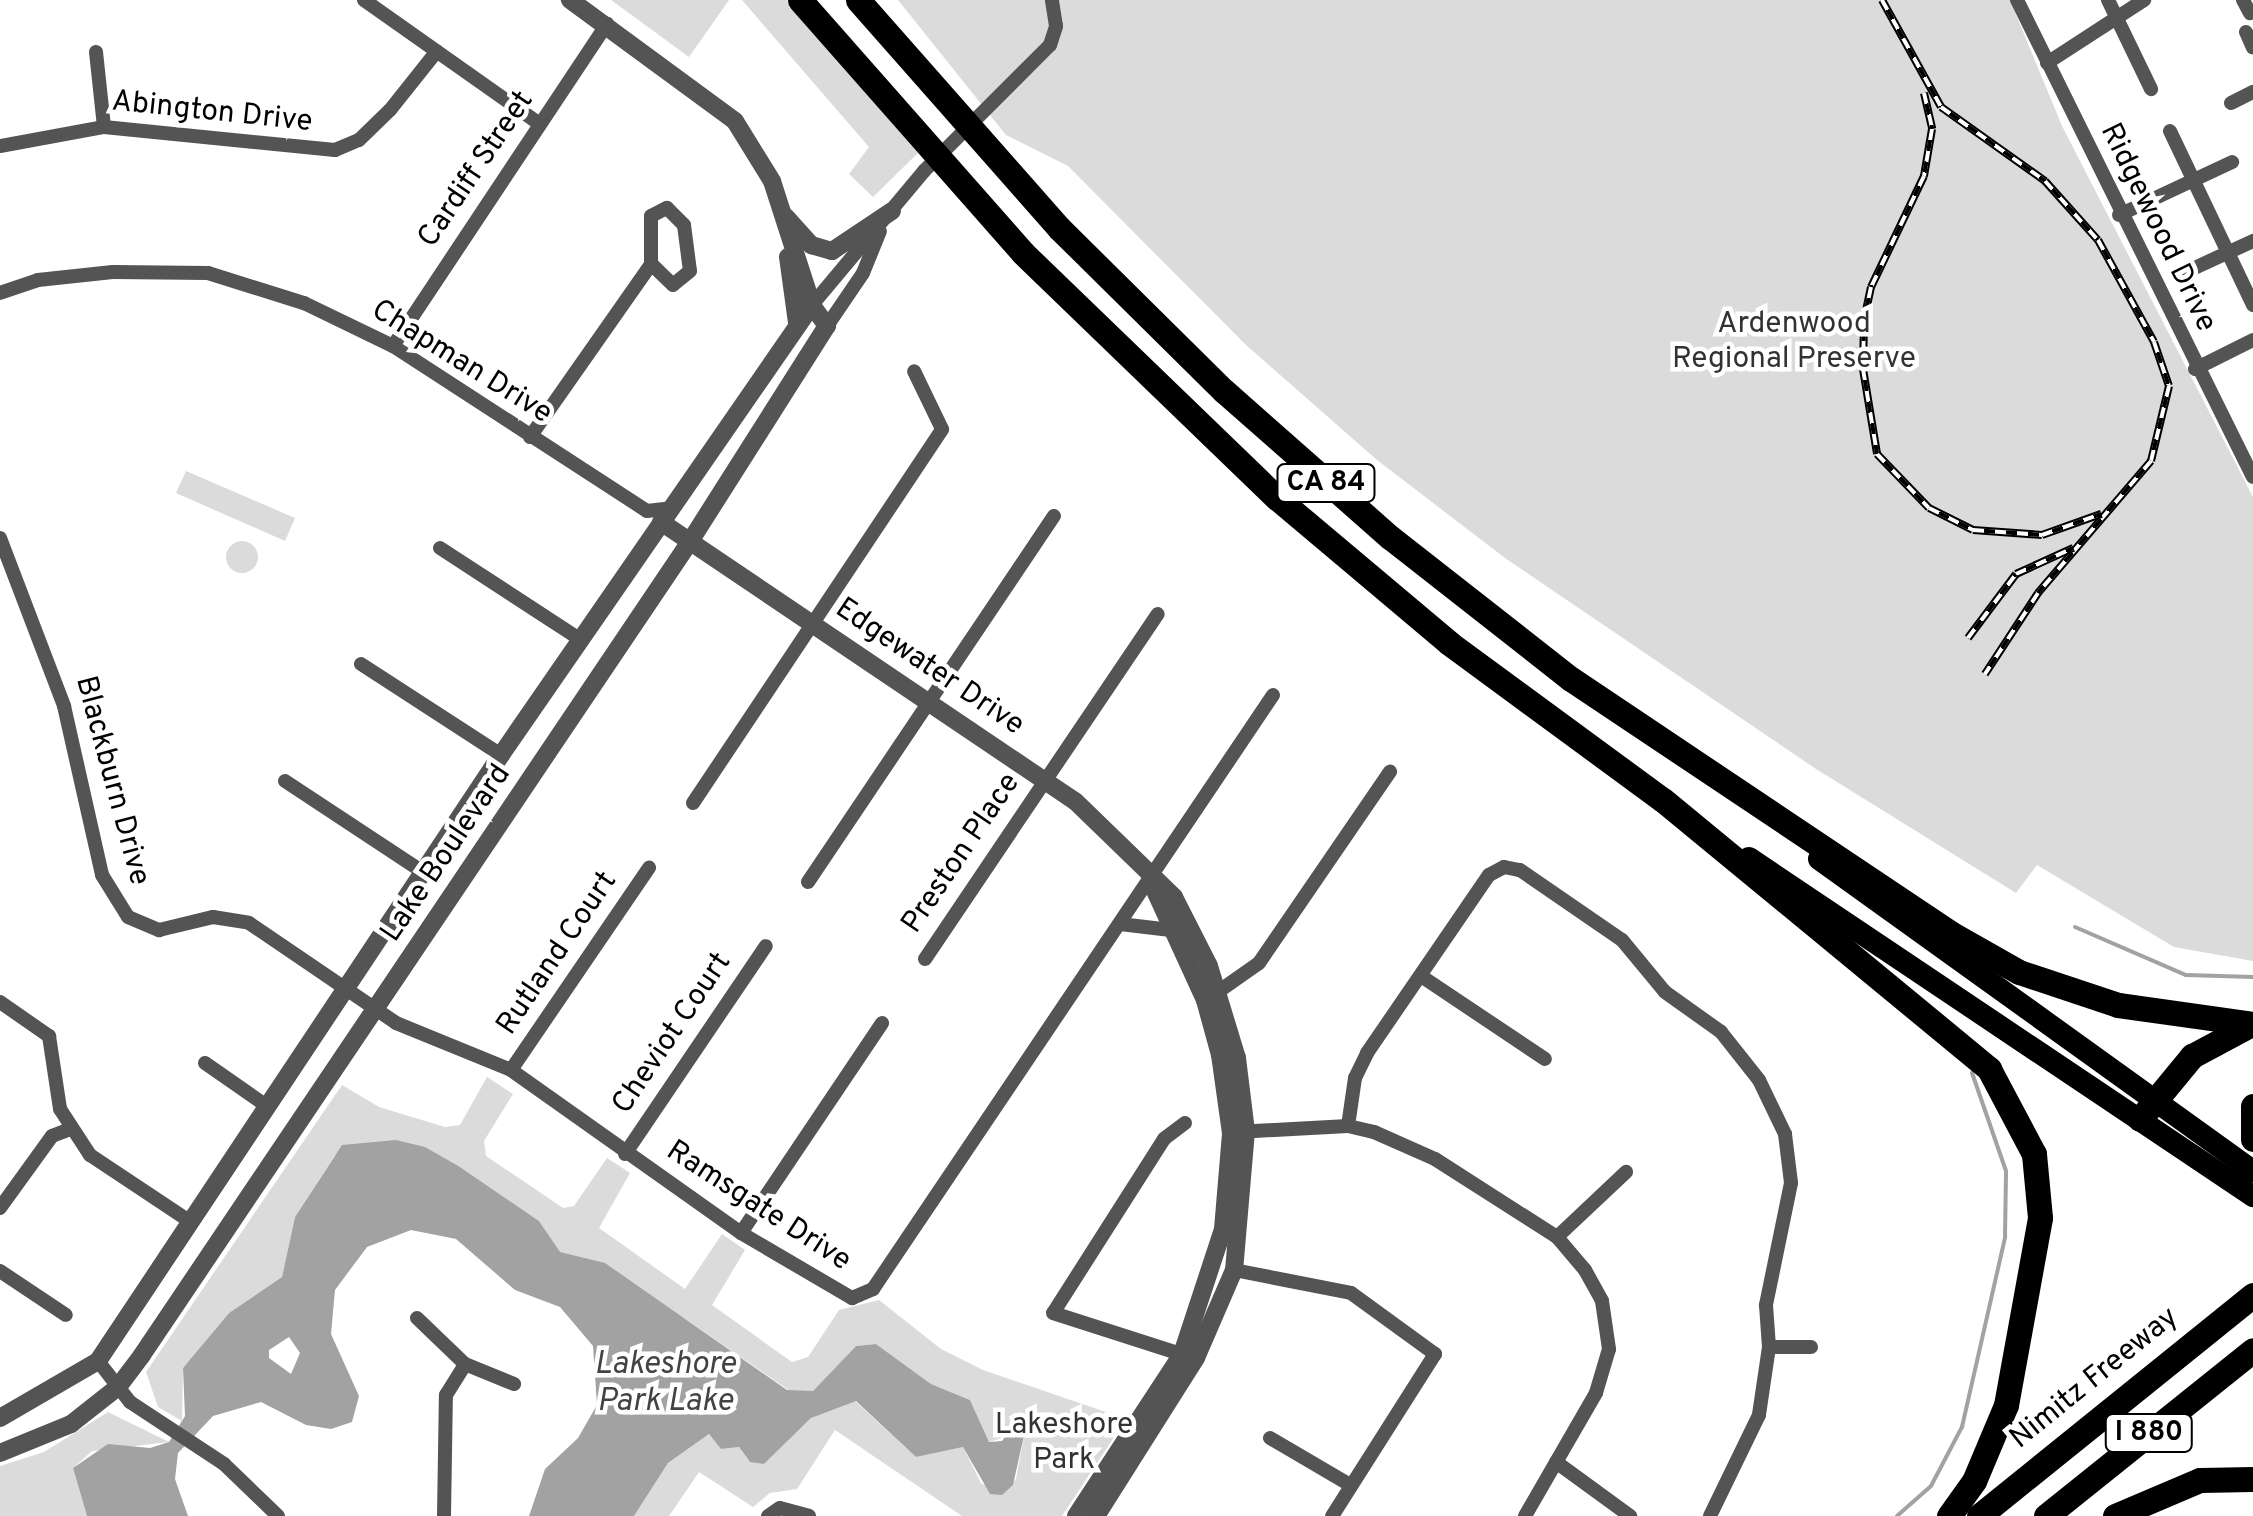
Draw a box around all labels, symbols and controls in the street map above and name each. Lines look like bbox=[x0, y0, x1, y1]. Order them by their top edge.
street label: Abington Drive bbox=[110, 85, 314, 141]
street label: Cardiff Street bbox=[412, 85, 542, 255]
street label: Ridgewood Drive bbox=[2091, 118, 2223, 338]
street label: Chapman Drive bbox=[364, 293, 558, 433]
park label: Ardenwood Regional Preserve bbox=[1672, 307, 1916, 378]
road number: CA 84 bbox=[1274, 460, 1378, 506]
street label: Edgewater Drive bbox=[828, 592, 1030, 744]
street label: Blackburn Drive bbox=[66, 672, 156, 890]
street label: Lake Boulevard bbox=[374, 758, 520, 950]
street label: Preston Place bbox=[895, 767, 1029, 941]
street label: Rutland Court bbox=[490, 865, 626, 1043]
street label: Cheviot Court bbox=[606, 946, 740, 1122]
street label: Ramsgate Drive bbox=[659, 1134, 857, 1280]
street label: Nimitz Freeway bbox=[2004, 1300, 2186, 1458]
water label: Lakeshore Park Lake bbox=[594, 1347, 736, 1422]
park label: Lakeshore Park bbox=[995, 1408, 1133, 1478]
road number: I 880 bbox=[2104, 1410, 2194, 1456]

